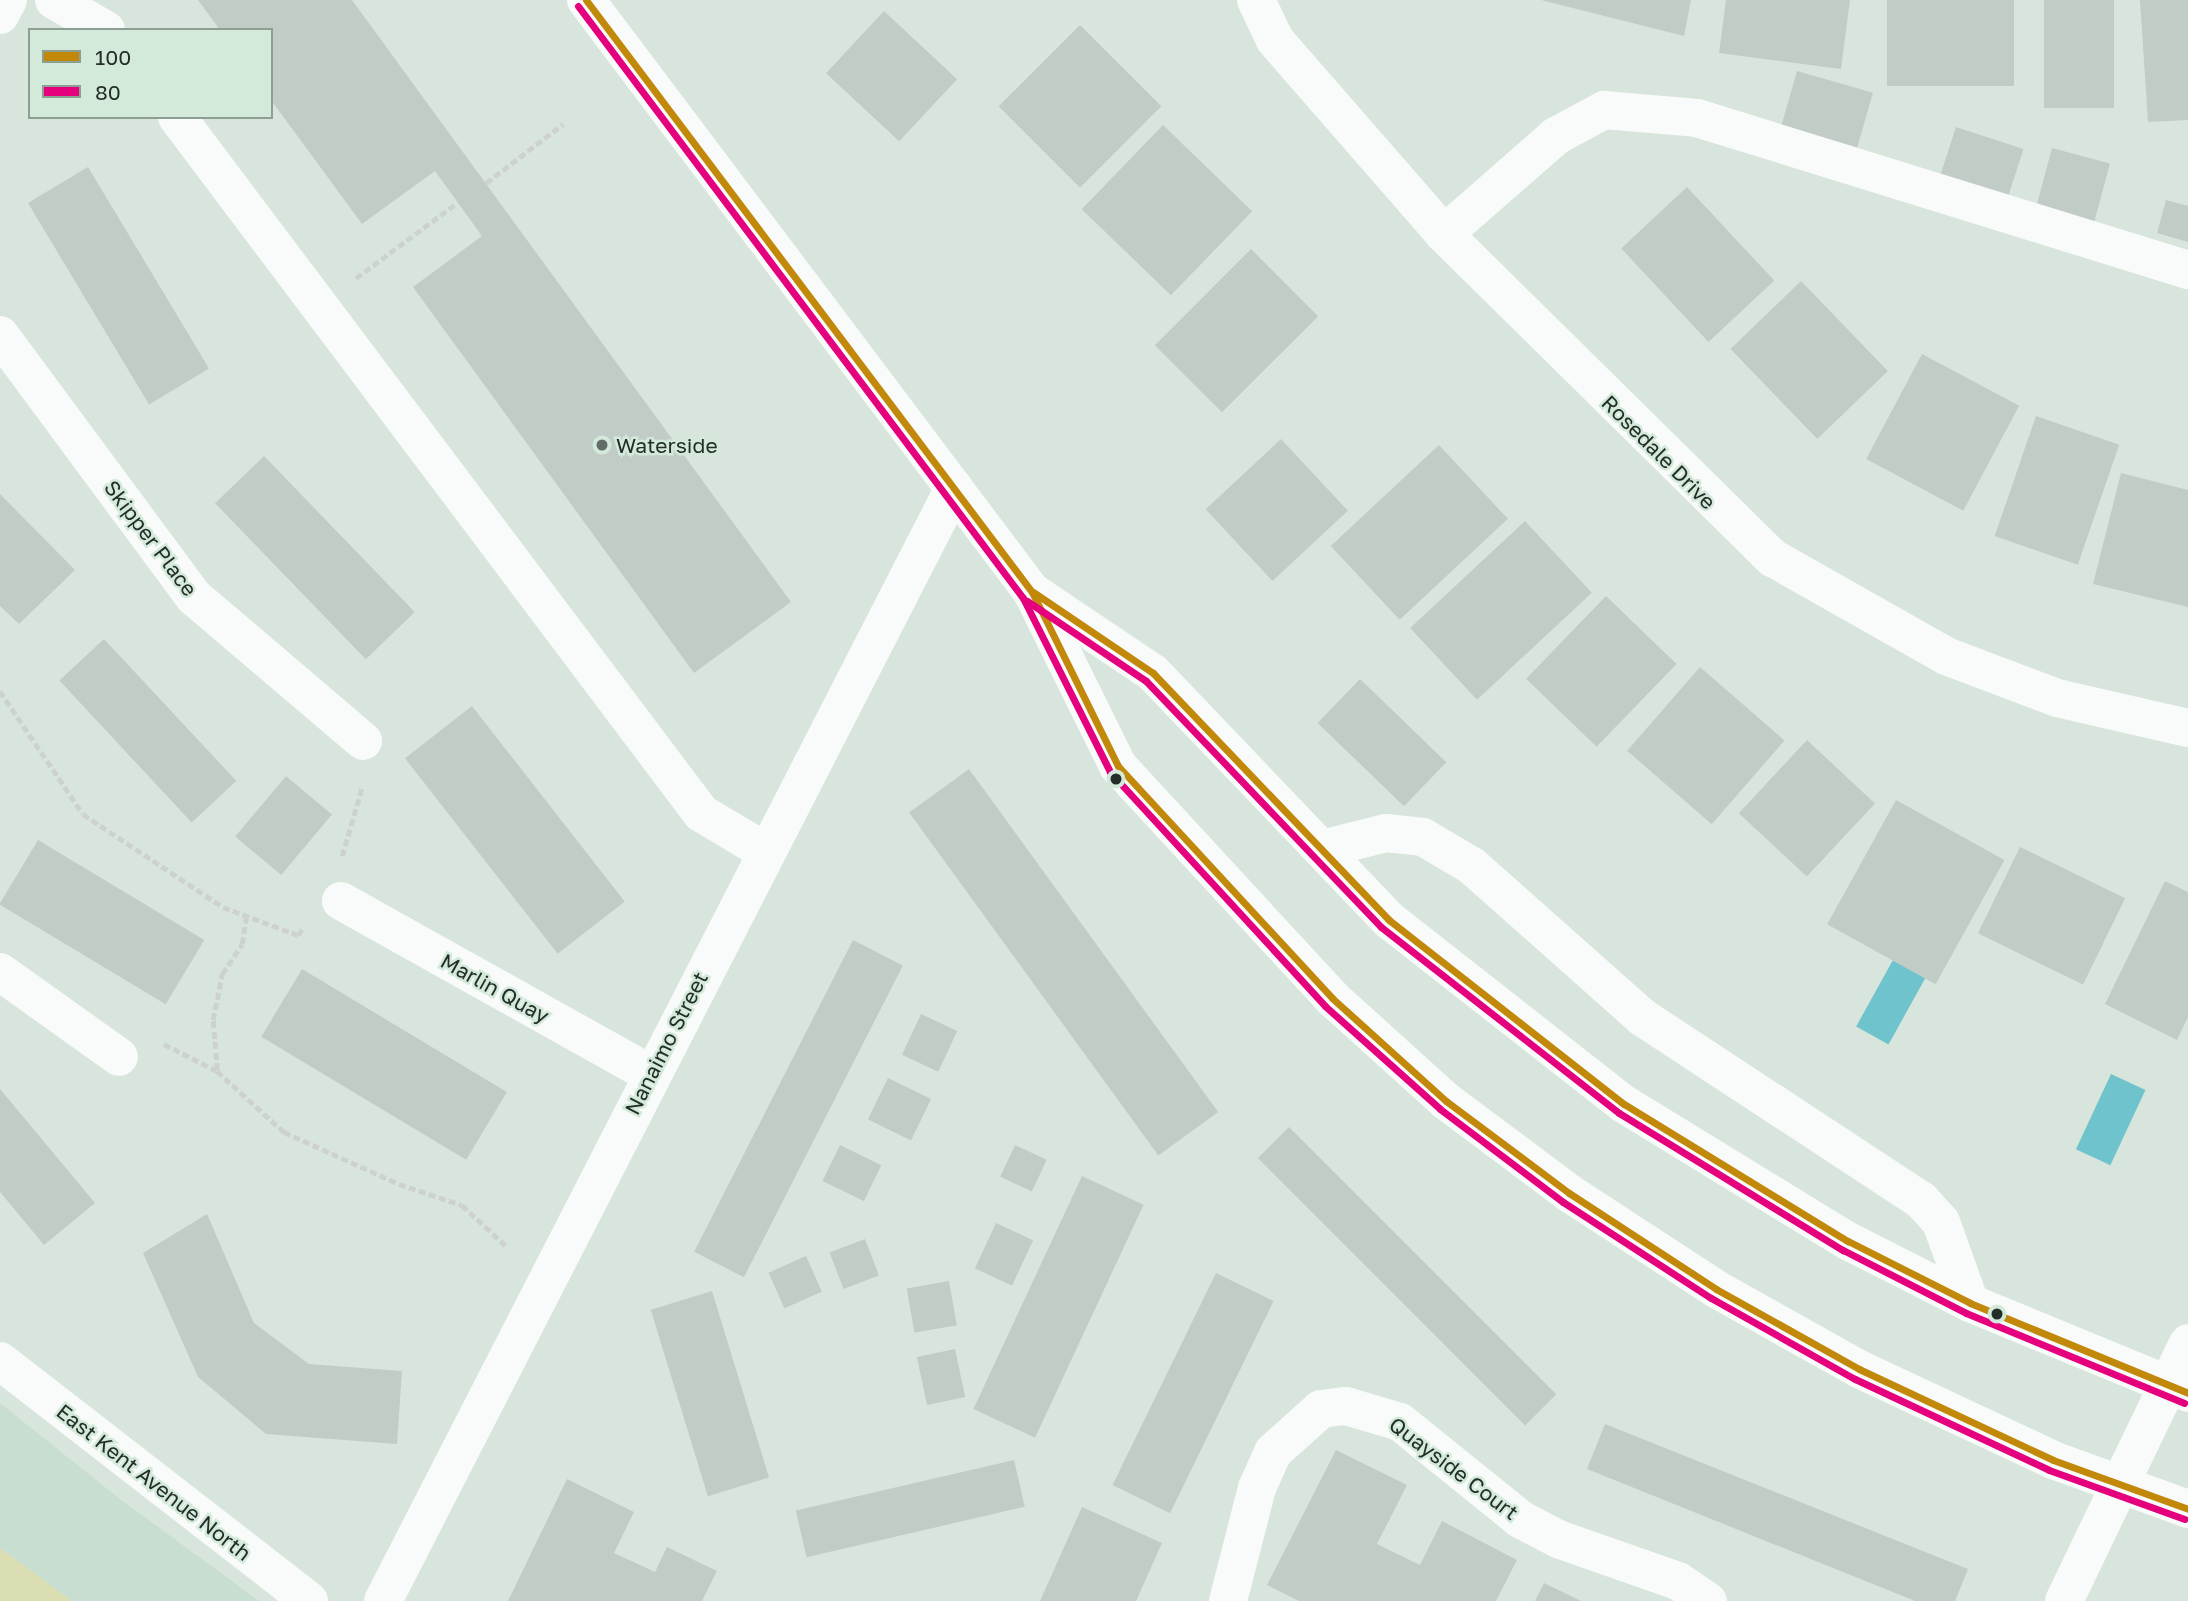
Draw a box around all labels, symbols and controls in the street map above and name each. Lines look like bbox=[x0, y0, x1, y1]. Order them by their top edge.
legend bbox=[28, 28, 273, 119]
text: 100 bbox=[95, 44, 131, 70]
text: 80 bbox=[95, 79, 121, 105]
street label: Rosedale Drive bbox=[1597, 390, 1721, 514]
place label: Waterside bbox=[616, 432, 718, 458]
marker: Waterside bbox=[594, 437, 610, 453]
street label: Skipper Place bbox=[99, 475, 203, 601]
unlabelled marker bbox=[1109, 772, 1123, 786]
street label: Marlin Quay bbox=[436, 948, 554, 1028]
street label: Nanaimo Street bbox=[619, 967, 713, 1119]
unlabelled marker bbox=[1990, 1307, 2004, 1321]
street label: East Kent Avenue North bbox=[52, 1398, 256, 1566]
street label: Quayside Court bbox=[1384, 1411, 1524, 1525]

